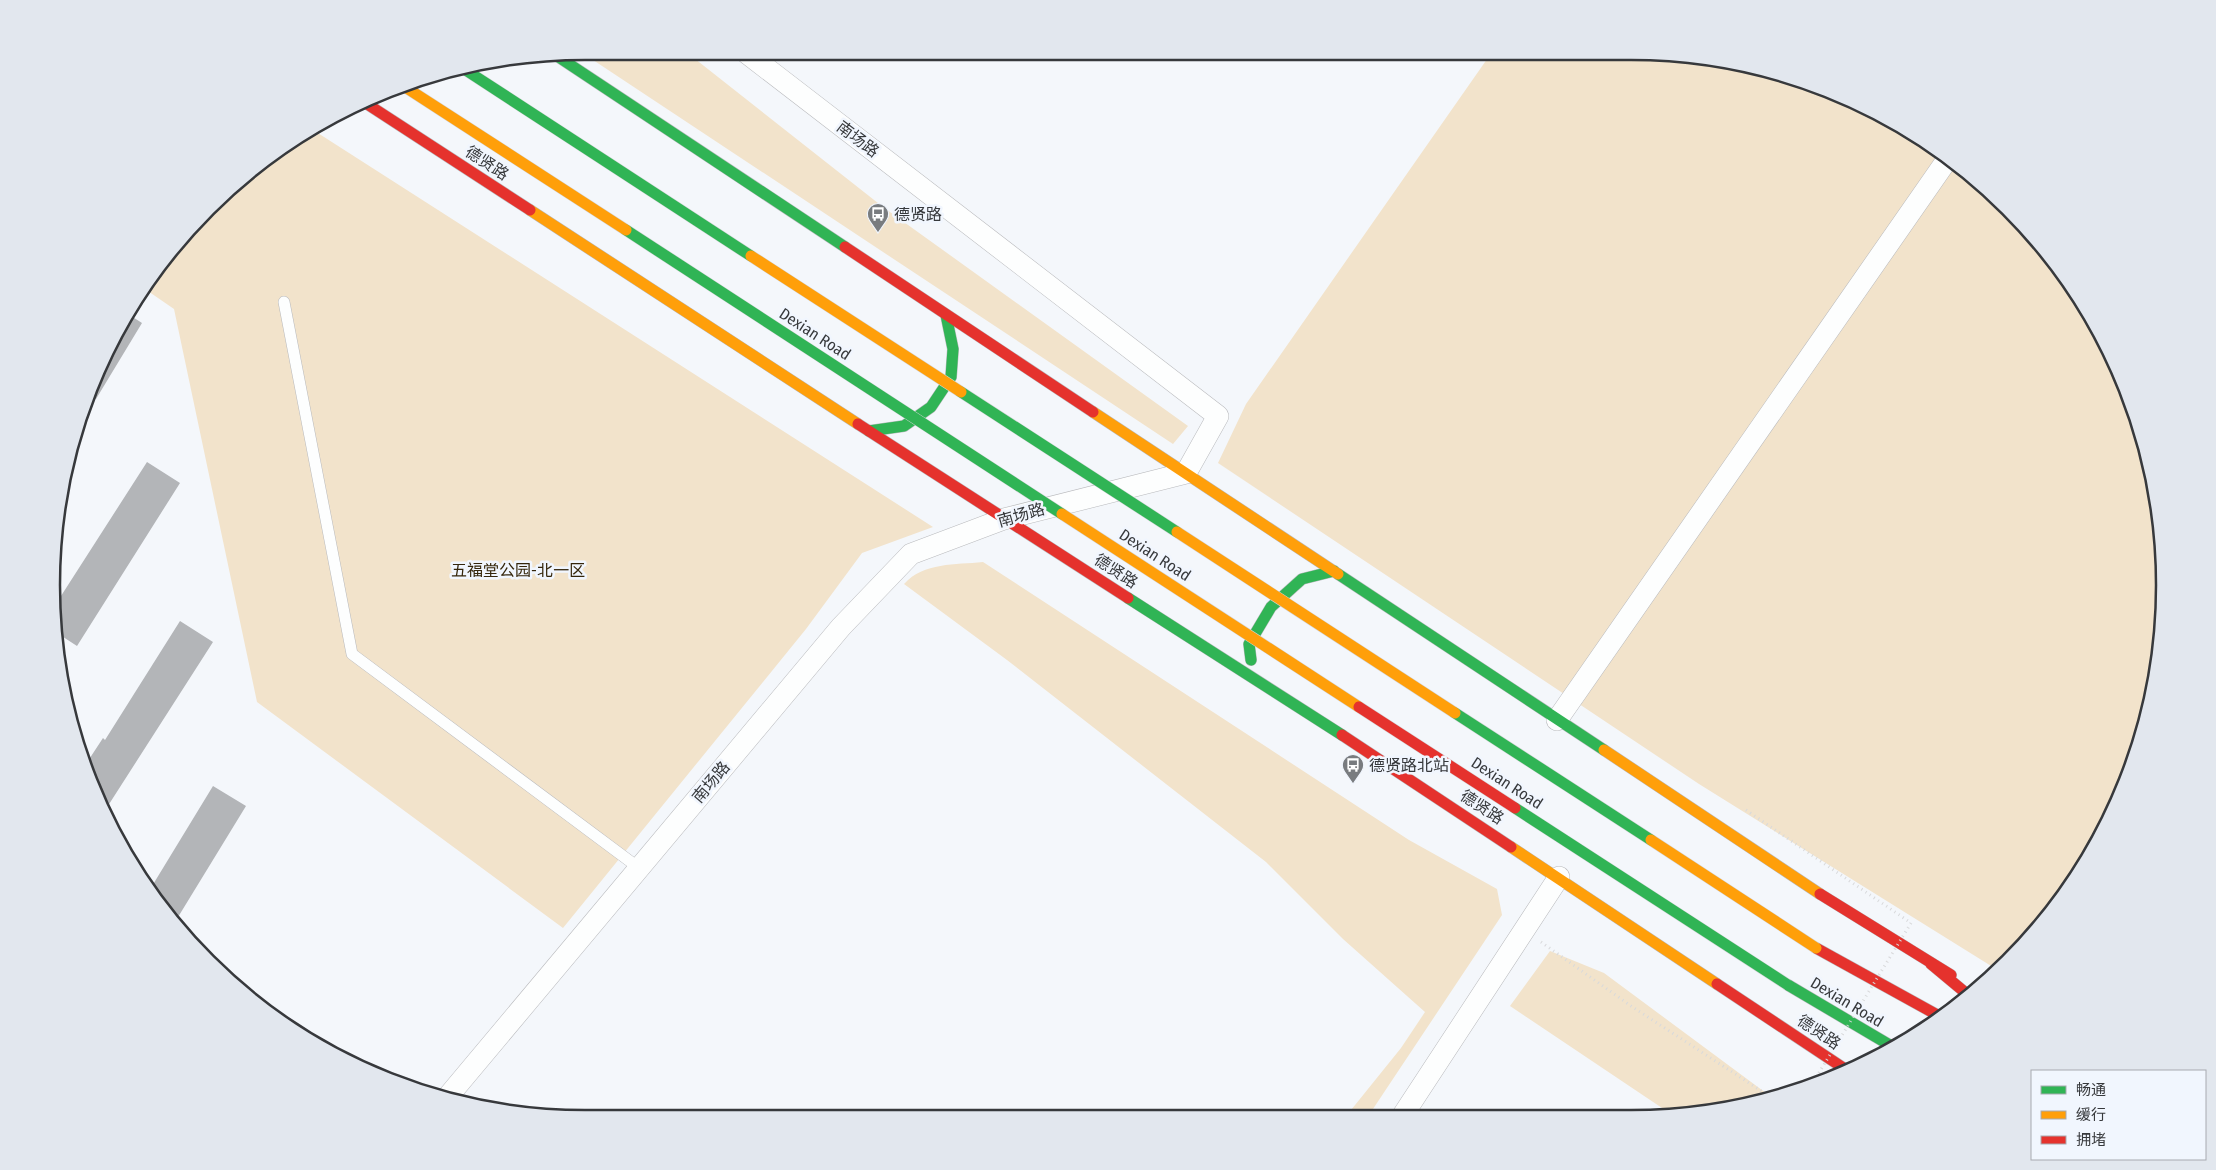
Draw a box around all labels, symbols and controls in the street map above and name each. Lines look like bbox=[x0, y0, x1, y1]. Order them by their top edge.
street label: 南场路 bbox=[833, 117, 883, 161]
street label: 德贤路 bbox=[462, 142, 512, 184]
bus stop icon: 德贤路 bbox=[866, 202, 890, 233]
place label: 德贤路 bbox=[894, 205, 942, 224]
street label: Dexian Road bbox=[776, 304, 854, 364]
street label: 南场路 bbox=[995, 499, 1047, 531]
street label: Dexian Road bbox=[1116, 525, 1194, 585]
street label: 德贤路 bbox=[1091, 550, 1141, 592]
park label: 五福堂公园-北一区 bbox=[451, 561, 585, 580]
bus stop icon: 德贤路北站 bbox=[1341, 753, 1365, 784]
street label: Dexian Road bbox=[1468, 753, 1546, 813]
place label: 德贤路北站 bbox=[1369, 756, 1449, 775]
street label: 南场路 bbox=[688, 758, 734, 806]
street label: 德贤路 bbox=[1457, 786, 1507, 828]
street label: Dexian Road bbox=[1807, 973, 1887, 1031]
street label: 德贤路 bbox=[1794, 1011, 1844, 1053]
legend bbox=[2031, 1070, 2206, 1160]
text: 畅通 bbox=[2076, 1081, 2106, 1099]
text: 缓行 bbox=[2076, 1106, 2106, 1124]
text: 拥堵 bbox=[2076, 1131, 2106, 1149]

